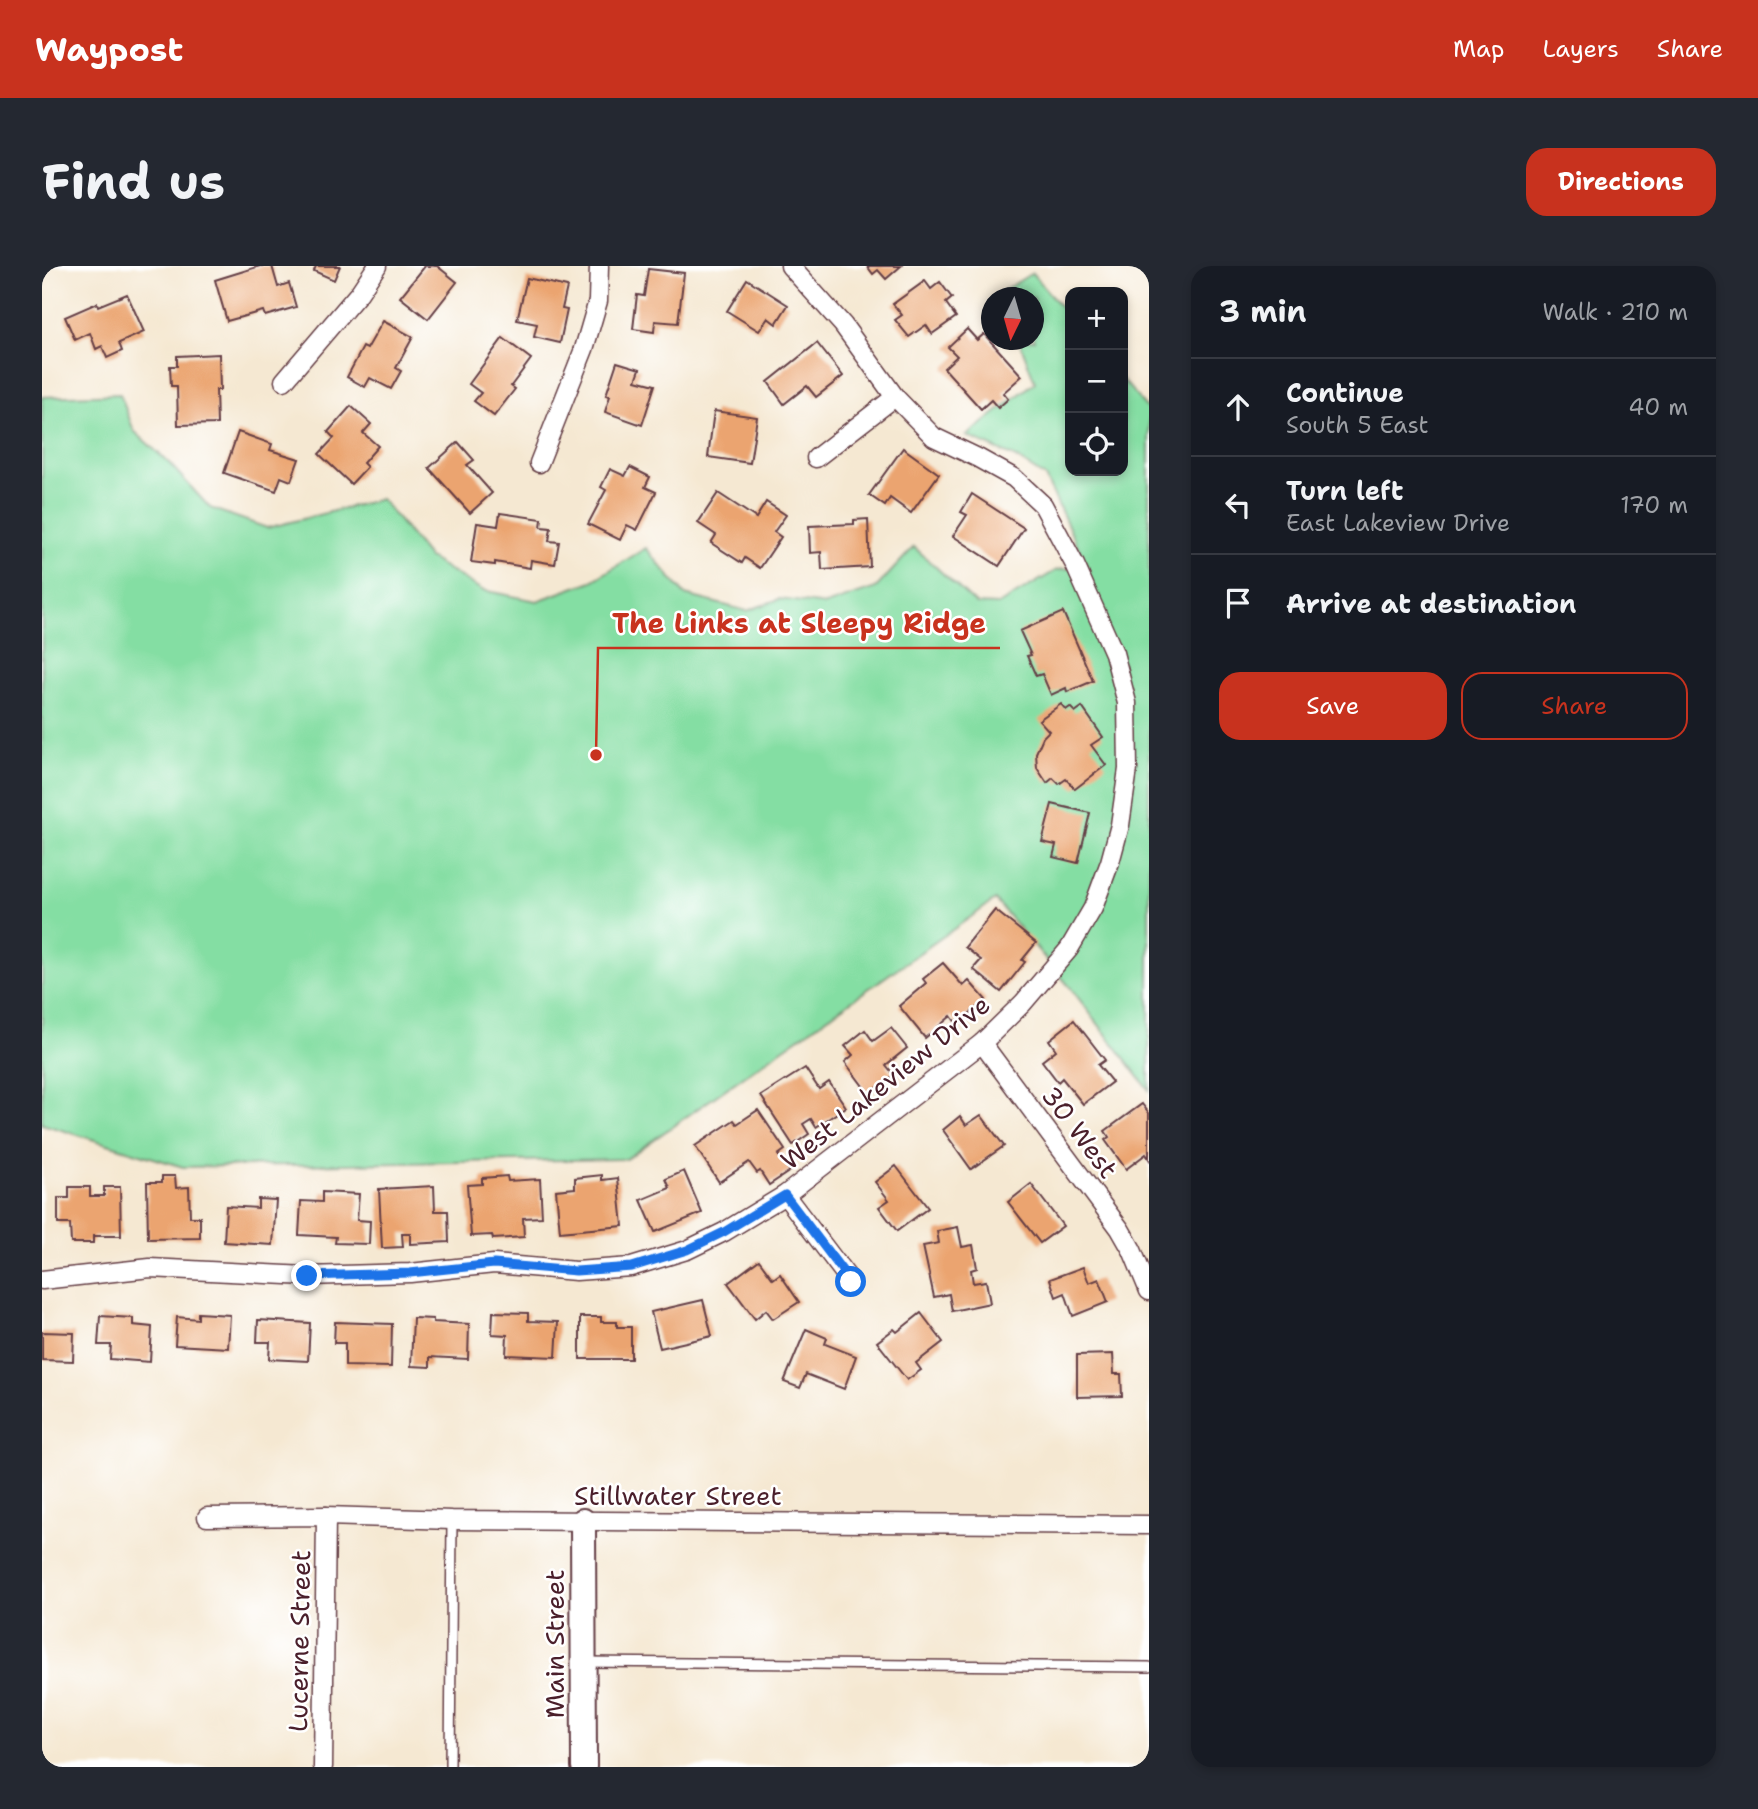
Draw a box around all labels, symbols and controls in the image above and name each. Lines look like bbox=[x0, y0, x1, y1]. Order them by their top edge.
text: Waypost bbox=[35, 27, 183, 72]
text: Map bbox=[1453, 33, 1504, 65]
text: Layers bbox=[1542, 33, 1619, 65]
text: Share bbox=[1657, 33, 1723, 65]
button: Directions bbox=[1526, 148, 1716, 216]
text: Find us bbox=[42, 149, 225, 215]
north arrow bbox=[981, 287, 1044, 350]
map controls bbox=[1065, 287, 1128, 476]
button: + bbox=[1065, 287, 1128, 350]
text: 3 min bbox=[1219, 291, 1306, 332]
text: Walk · 210 m bbox=[1543, 297, 1688, 327]
button: − bbox=[1065, 350, 1128, 413]
text: Continue bbox=[1286, 375, 1404, 410]
icon: ahead bbox=[1219, 388, 1257, 426]
text: 40 m bbox=[1628, 392, 1688, 422]
text: South 5 East bbox=[1286, 410, 1429, 440]
button: locate bbox=[1065, 413, 1128, 476]
text: Turn left bbox=[1286, 473, 1403, 508]
icon: left bbox=[1219, 486, 1257, 524]
text: 170 m bbox=[1620, 490, 1688, 520]
text: East Lakeview Drive bbox=[1286, 508, 1510, 538]
icon: arrive bbox=[1219, 584, 1257, 622]
text: Arrive at destination bbox=[1286, 586, 1576, 621]
callout: The Links at Sleepy Ridge bbox=[598, 599, 1000, 648]
text: The Links at Sleepy Ridge bbox=[612, 604, 986, 642]
button: Save bbox=[1219, 672, 1447, 740]
button: Share bbox=[1461, 672, 1688, 740]
street label: West Lakeview Drive bbox=[773, 987, 997, 1177]
street label: 30 West bbox=[1034, 1079, 1126, 1185]
route end bbox=[291, 1260, 322, 1291]
route start bbox=[835, 1266, 866, 1297]
street label: Stillwater Street bbox=[574, 1478, 782, 1513]
street label: Lucerne Street bbox=[280, 1550, 318, 1732]
street label: Main Street bbox=[537, 1569, 572, 1719]

